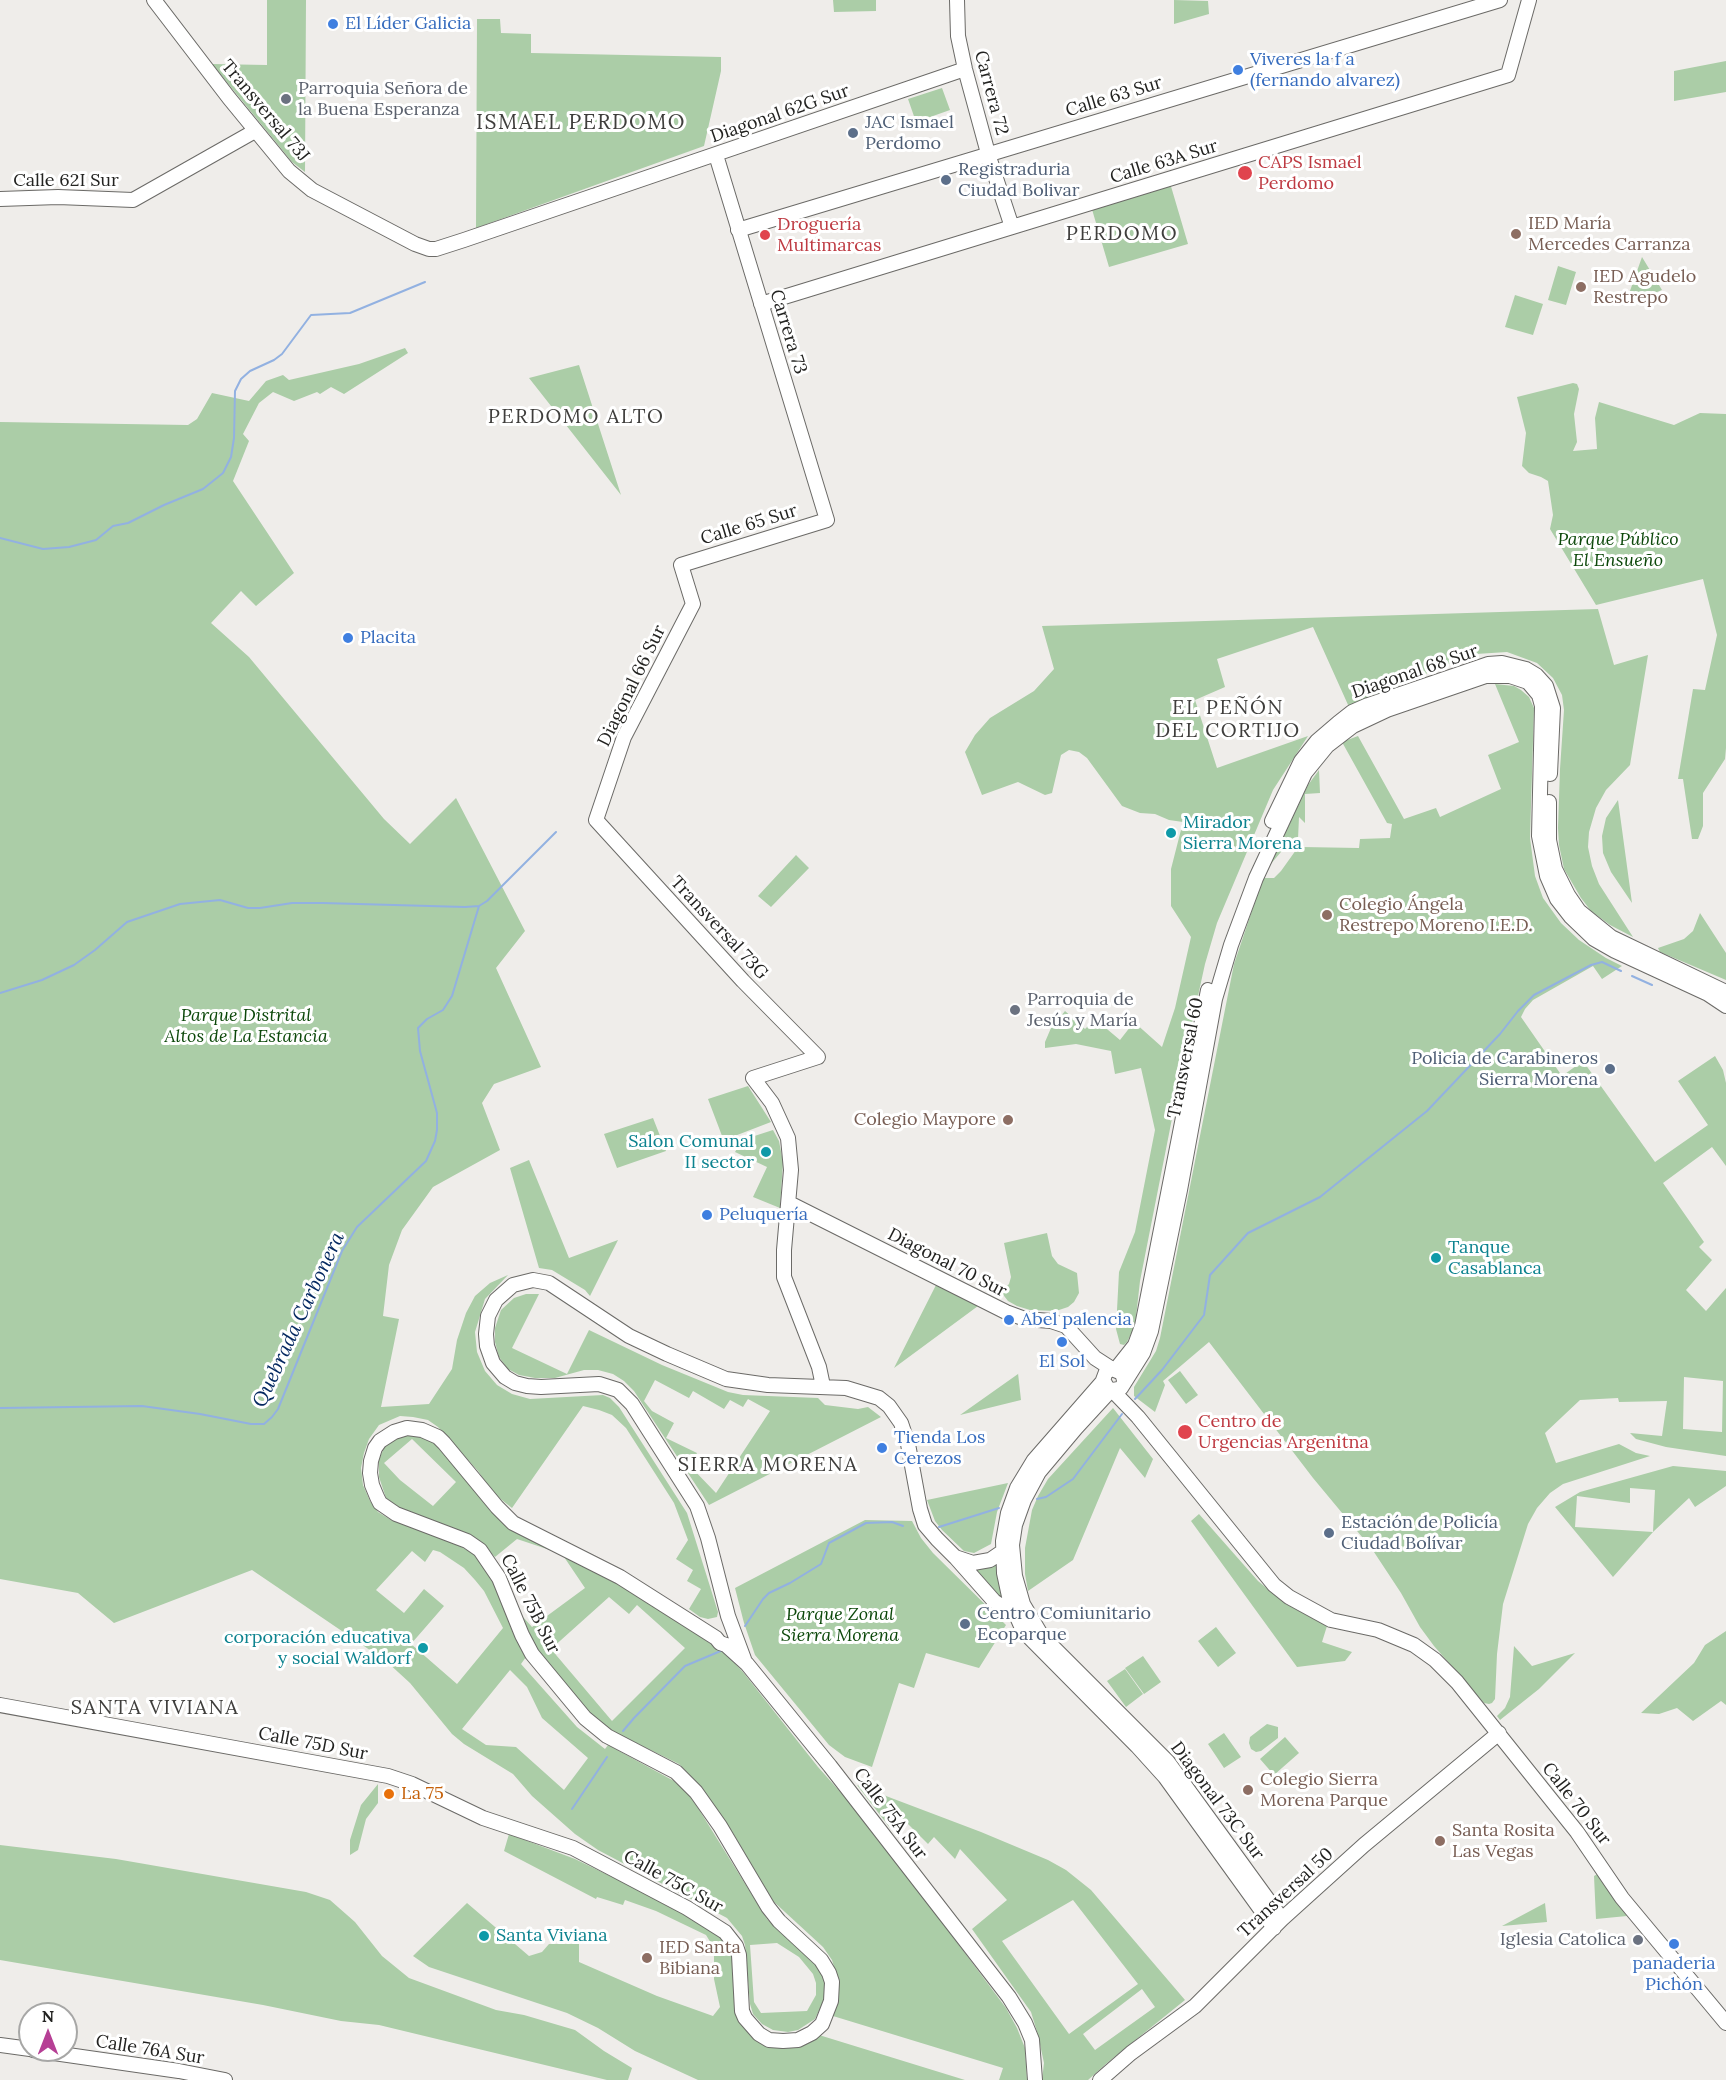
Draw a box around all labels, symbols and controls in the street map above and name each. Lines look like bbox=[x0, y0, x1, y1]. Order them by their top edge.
place label: El Líder Galicia bbox=[345, 13, 471, 35]
marker: El Líder Galicia bbox=[326, 17, 340, 31]
street label: Carrera 72 bbox=[969, 48, 1013, 138]
place label: Viveres la f a (fernando alvarez) bbox=[1250, 49, 1400, 92]
street label: Transversal 73J bbox=[216, 56, 314, 166]
marker: Viveres la f a (fernando alvarez) bbox=[1231, 63, 1245, 77]
street label: Calle 63 Sur bbox=[1063, 72, 1165, 122]
place label: Parroquia Señora de la Buena Esperanza bbox=[298, 78, 468, 121]
street label: Diagonal 62G Sur bbox=[708, 80, 852, 148]
marker: Parroquia Señora de la Buena Esperanza bbox=[279, 92, 293, 106]
district label: ISMAEL PERDOMO bbox=[476, 110, 686, 136]
place label: JAC Ismael Perdomo bbox=[865, 112, 954, 154]
marker: JAC Ismael Perdomo bbox=[846, 126, 860, 140]
street label: Calle 63A Sur bbox=[1108, 135, 1220, 189]
place label: CAPS Ismael Perdomo bbox=[1258, 152, 1362, 195]
place label: Registraduria Ciudad Bolivar bbox=[958, 159, 1080, 201]
marker: CAPS Ismael Perdomo bbox=[1236, 164, 1254, 182]
street label: Calle 62I Sur bbox=[13, 170, 119, 192]
marker: Registraduria Ciudad Bolivar bbox=[939, 173, 953, 187]
place label: IED María Mercedes Carranza bbox=[1528, 213, 1691, 256]
place label: Droguería Multimarcas bbox=[777, 214, 881, 256]
district label: PERDOMO bbox=[1066, 222, 1178, 246]
marker: IED María Mercedes Carranza bbox=[1509, 227, 1523, 241]
marker: Droguería Multimarcas bbox=[758, 228, 772, 242]
place label: IED Agudelo Restrepo bbox=[1593, 266, 1696, 308]
marker: IED Agudelo Restrepo bbox=[1574, 280, 1588, 294]
street label: Carrera 73 bbox=[765, 287, 811, 377]
district label: PERDOMO ALTO bbox=[488, 405, 664, 429]
street label: Calle 65 Sur bbox=[698, 500, 800, 550]
park label: Parque Público El Ensueño bbox=[1557, 529, 1679, 572]
street label: Diagonal 66 Sur bbox=[593, 622, 671, 750]
place label: Placita bbox=[360, 627, 416, 649]
marker: Placita bbox=[341, 631, 355, 645]
street label: Diagonal 68 Sur bbox=[1349, 640, 1481, 704]
district label: EL PEÑÓN DEL CORTIJO bbox=[1155, 696, 1301, 743]
place label: Mirador Sierra Morena bbox=[1183, 812, 1302, 854]
marker: Mirador Sierra Morena bbox=[1164, 826, 1178, 840]
street label: Transversal 73G bbox=[666, 872, 772, 984]
place label: Colegio Ángela Restrepo Moreno I.E.D. bbox=[1339, 894, 1533, 936]
marker: Colegio Ángela Restrepo Moreno I.E.D. bbox=[1320, 908, 1334, 922]
place label: Parroquia de Jesús y María bbox=[1027, 989, 1138, 1032]
street label: Transversal 60 bbox=[1164, 996, 1208, 1120]
marker: Parroquia de Jesús y María bbox=[1008, 1003, 1022, 1017]
park label: Parque Distrital Altos de La Estancia bbox=[164, 1005, 328, 1048]
place label: Policia de Carabineros Sierra Morena bbox=[1411, 1048, 1598, 1090]
marker: Policia de Carabineros Sierra Morena bbox=[1603, 1062, 1617, 1076]
place label: Colegio Maypore bbox=[854, 1109, 996, 1131]
marker: Colegio Maypore bbox=[1001, 1113, 1015, 1127]
place label: Salon Comunal II sector bbox=[628, 1131, 754, 1174]
marker: Salon Comunal II sector bbox=[759, 1145, 773, 1159]
place label: Peluquería bbox=[719, 1204, 808, 1226]
marker: Peluquería bbox=[700, 1208, 714, 1222]
street label: Diagonal 70 Sur bbox=[884, 1224, 1010, 1302]
water label: Quebrada Carbonera bbox=[248, 1229, 350, 1411]
place label: Tanque Casablanca bbox=[1448, 1237, 1542, 1280]
marker: Tanque Casablanca bbox=[1429, 1251, 1443, 1265]
place label: Abel palencia bbox=[1021, 1309, 1132, 1331]
marker: Abel palencia bbox=[1002, 1313, 1016, 1327]
marker: El Sol bbox=[1055, 1335, 1069, 1349]
place label: El Sol bbox=[1039, 1351, 1085, 1373]
place label: Centro de Urgencias Argenitna bbox=[1198, 1411, 1369, 1454]
marker: Centro de Urgencias Argenitna bbox=[1176, 1423, 1194, 1441]
place label: Tienda Los Cerezos bbox=[894, 1427, 985, 1470]
marker: Tienda Los Cerezos bbox=[875, 1441, 889, 1455]
district label: SIERRA MORENA bbox=[678, 1453, 858, 1477]
place label: Estación de Policía Ciudad Bolívar bbox=[1341, 1512, 1498, 1555]
marker: Estación de Policía Ciudad Bolívar bbox=[1322, 1526, 1336, 1540]
street label: Calle 75B Sur bbox=[496, 1551, 564, 1657]
place label: Centro Comiunitario Ecoparque bbox=[977, 1603, 1151, 1646]
park label: Parque Zonal Sierra Morena bbox=[781, 1604, 899, 1646]
marker: Centro Comiunitario Ecoparque bbox=[958, 1617, 972, 1631]
place label: corporación educativa y social Waldorf bbox=[224, 1627, 411, 1670]
marker: corporación educativa y social Waldorf bbox=[416, 1641, 430, 1655]
district label: SANTA VIVIANA bbox=[71, 1696, 239, 1720]
street label: Calle 75D Sur bbox=[256, 1723, 370, 1765]
street label: Diagonal 73C Sur bbox=[1166, 1738, 1268, 1864]
street label: Calle 70 Sur bbox=[1537, 1758, 1615, 1850]
street label: Calle 75A Sur bbox=[849, 1764, 931, 1864]
place label: Colegio Sierra Morena Parque bbox=[1260, 1769, 1388, 1812]
place label: La 75 bbox=[401, 1783, 444, 1805]
marker: Colegio Sierra Morena Parque bbox=[1241, 1783, 1255, 1797]
marker: La 75 bbox=[382, 1787, 396, 1801]
place label: Santa Rosita Las Vegas bbox=[1452, 1820, 1555, 1862]
marker: Santa Rosita Las Vegas bbox=[1433, 1834, 1447, 1848]
street label: Transversal 50 bbox=[1234, 1843, 1338, 1943]
street label: Calle 75C Sur bbox=[620, 1846, 726, 1918]
place label: Santa Viviana bbox=[496, 1925, 607, 1947]
marker: Santa Viviana bbox=[477, 1929, 491, 1943]
place label: Iglesia Catolica bbox=[1500, 1929, 1626, 1951]
marker: Iglesia Catolica bbox=[1631, 1933, 1645, 1947]
place label: IED Santa Bibiana bbox=[659, 1937, 741, 1980]
marker: panaderia Pichón bbox=[1667, 1937, 1681, 1951]
marker: IED Santa Bibiana bbox=[640, 1951, 654, 1965]
place label: panaderia Pichón bbox=[1633, 1953, 1715, 1996]
north arrow bbox=[18, 2002, 78, 2062]
text: N bbox=[42, 2006, 54, 2026]
street label: Calle 76A Sur bbox=[94, 2031, 206, 2069]

